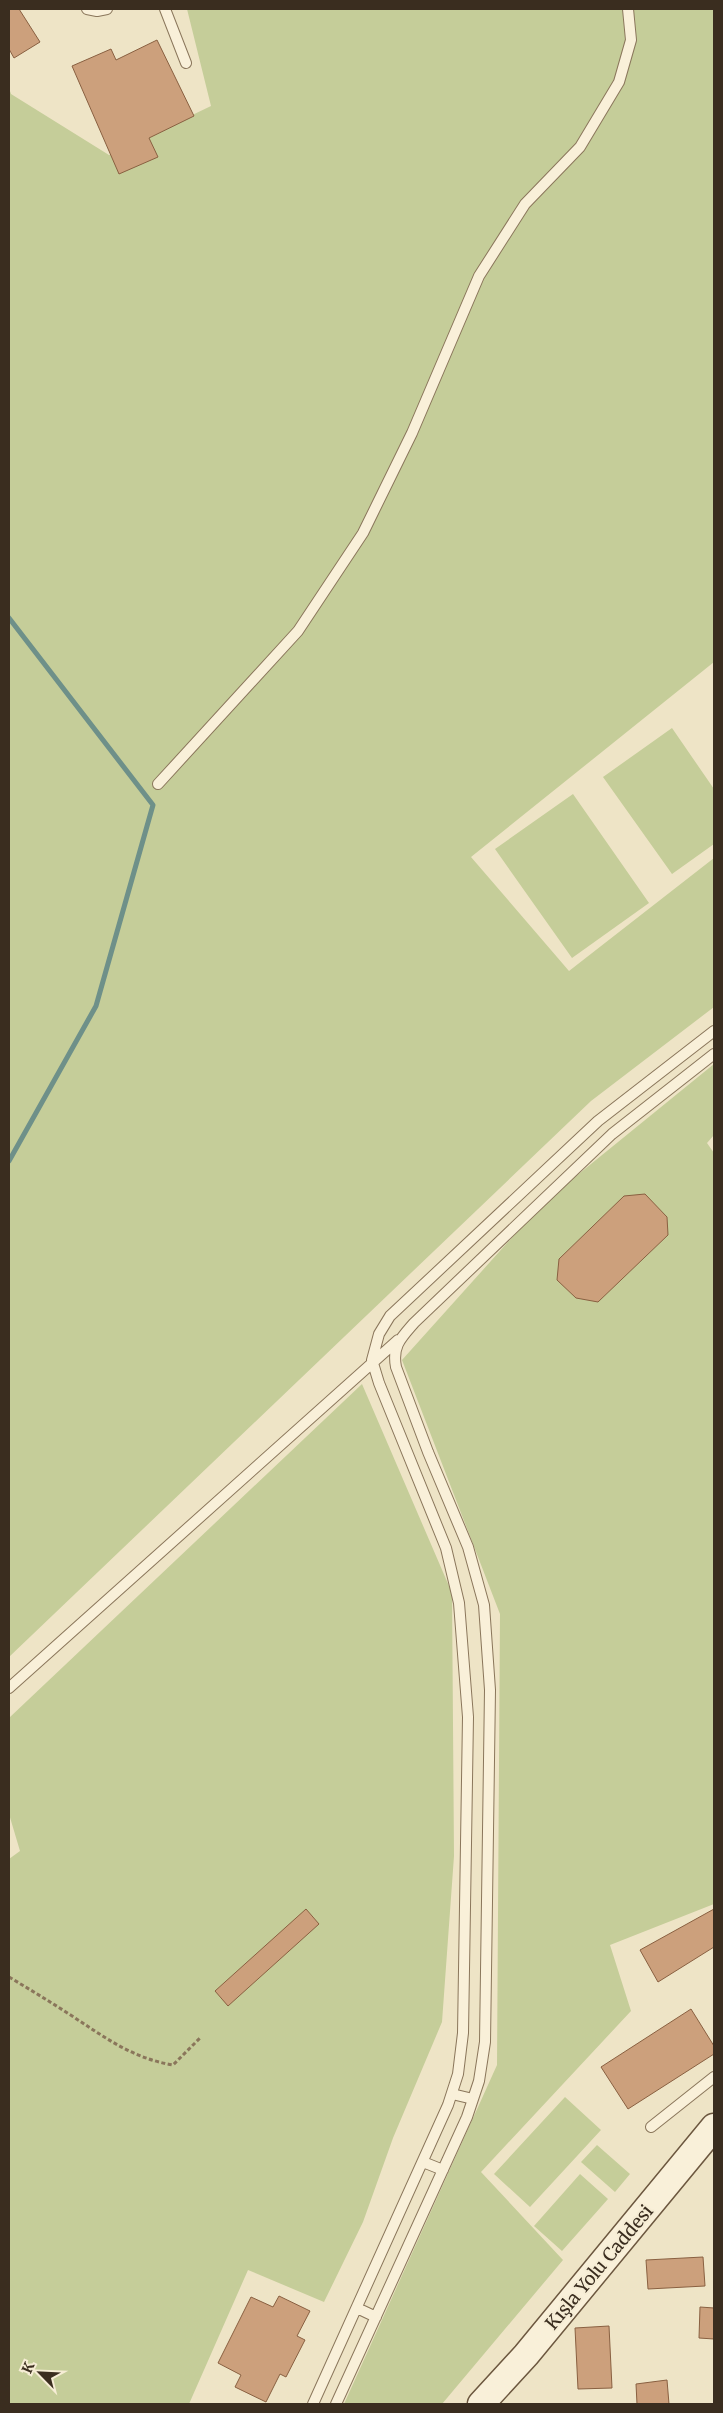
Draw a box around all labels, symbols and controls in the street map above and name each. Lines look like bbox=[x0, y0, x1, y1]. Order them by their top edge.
street label: Kışla Yolu Caddesi bbox=[540, 2200, 658, 2334]
north arrow bbox=[15, 2348, 65, 2398]
text: K bbox=[18, 2359, 39, 2376]

